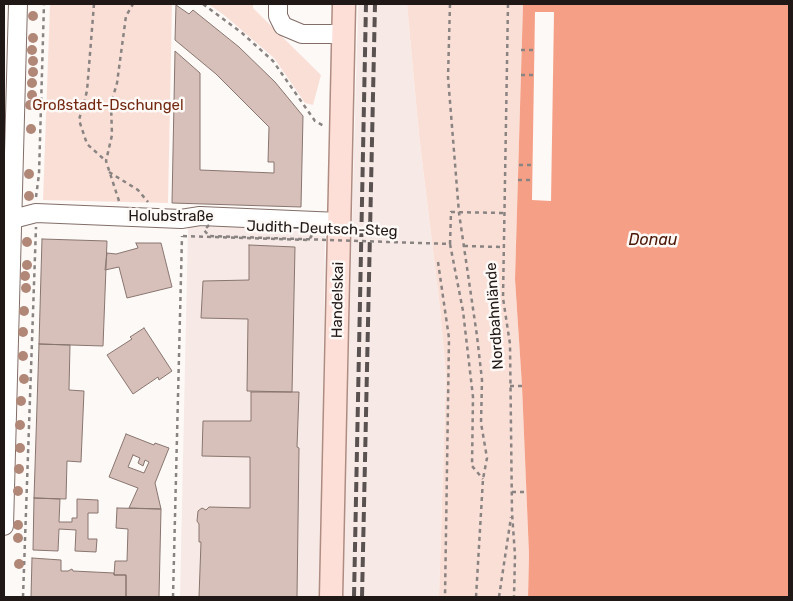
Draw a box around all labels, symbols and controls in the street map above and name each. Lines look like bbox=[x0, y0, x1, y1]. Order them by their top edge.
park label: Großstadt-Dschungel bbox=[32, 97, 184, 115]
street label: Holubstraße bbox=[128, 208, 214, 226]
street label: Judith-Deutsch-Steg bbox=[246, 217, 398, 241]
water label: Donau bbox=[629, 230, 677, 250]
street label: Handelskai bbox=[328, 262, 348, 338]
street label: Nordbahnlände bbox=[482, 262, 508, 370]

